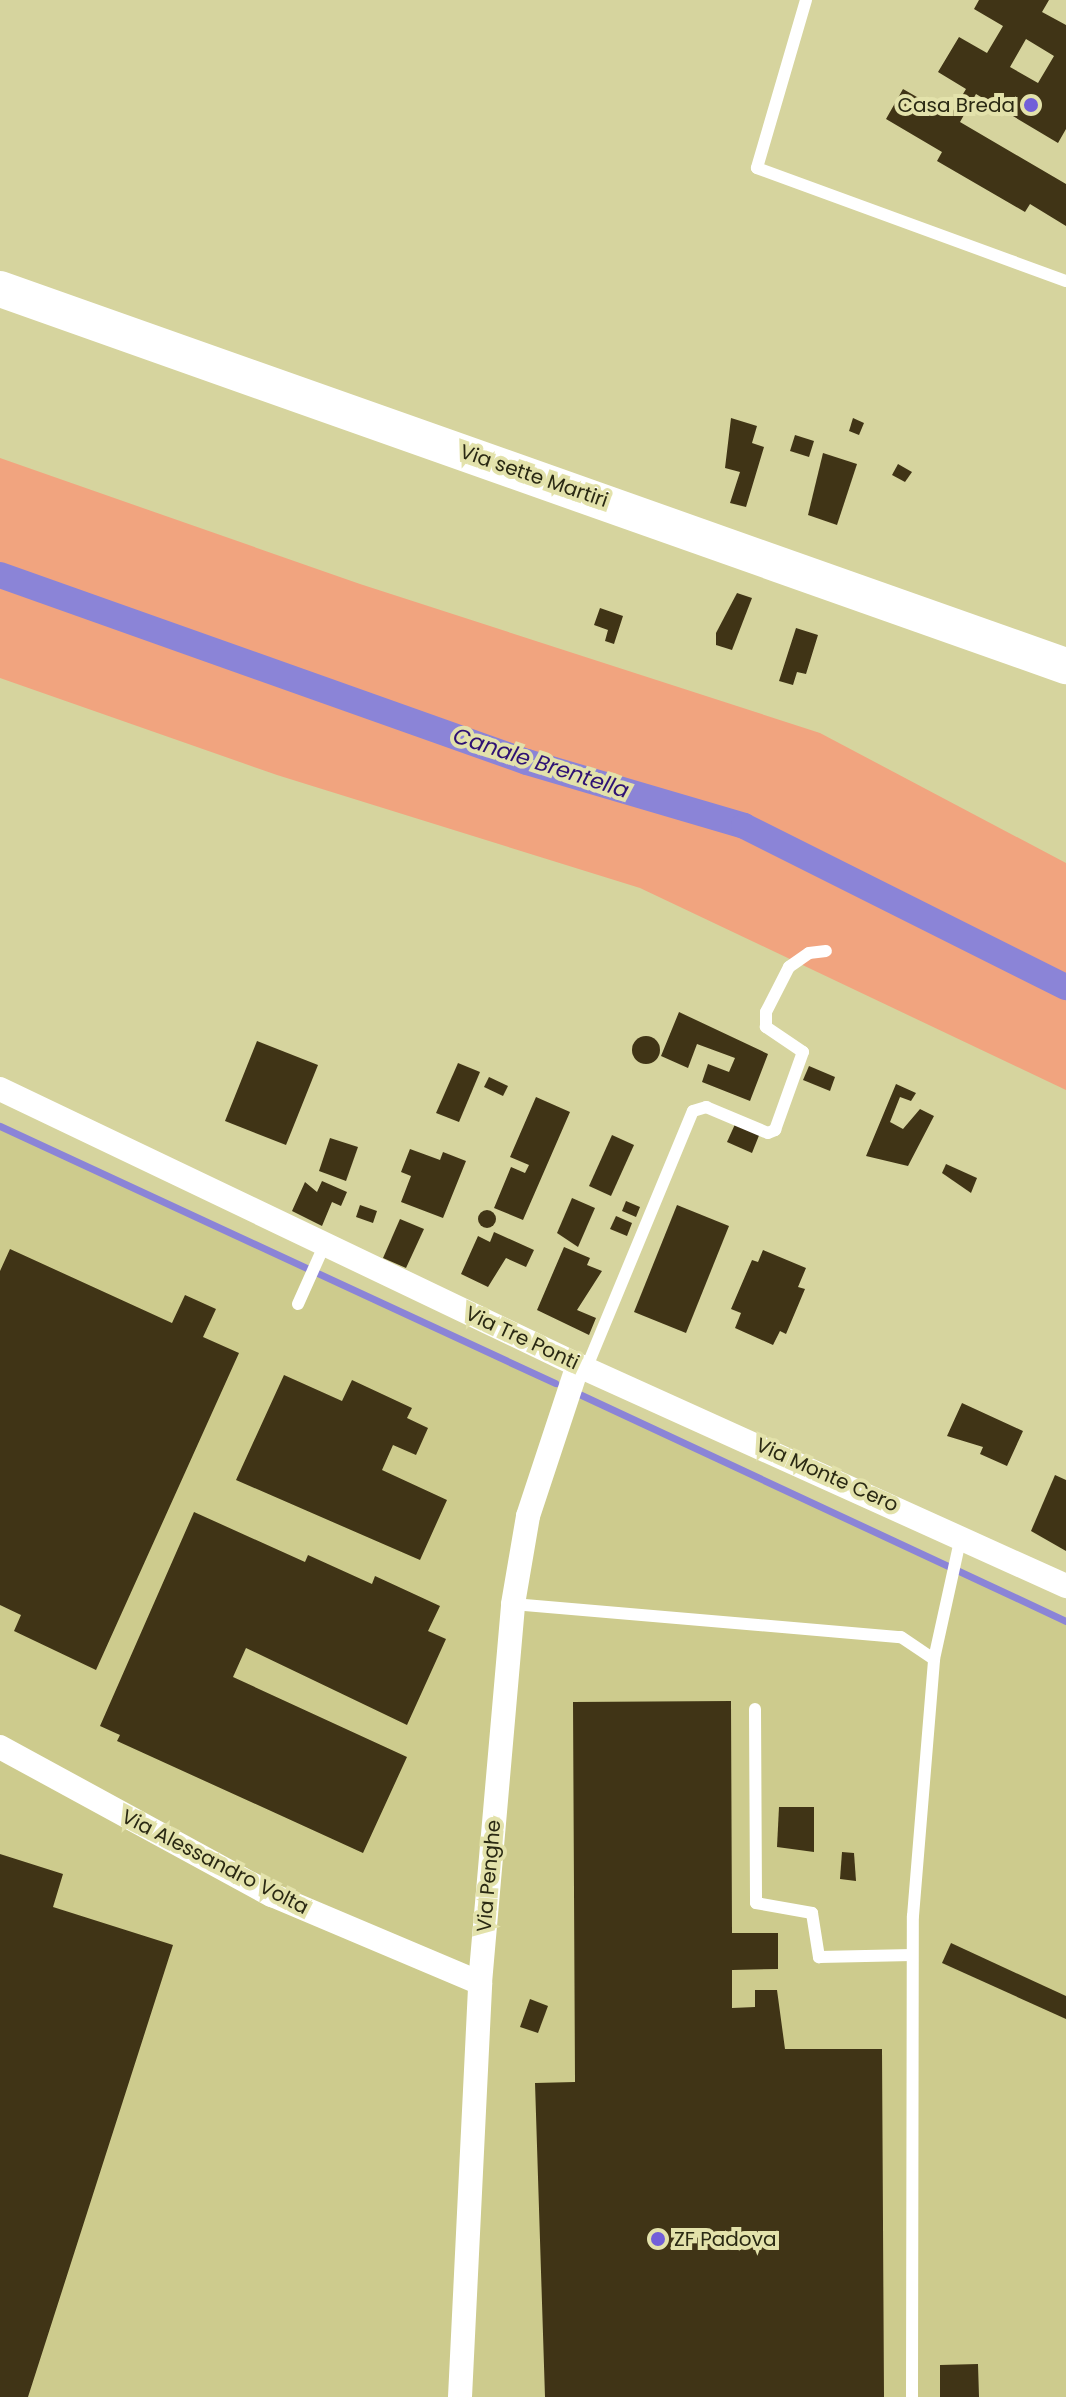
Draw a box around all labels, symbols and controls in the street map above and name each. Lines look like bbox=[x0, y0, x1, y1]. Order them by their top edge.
place label: Casa Breda bbox=[898, 93, 1015, 117]
marker: Casa Breda bbox=[1022, 96, 1040, 114]
street label: Via sette Martiri bbox=[457, 439, 611, 513]
water label: Canale Brentella bbox=[450, 722, 632, 804]
street label: Via Tre Ponti bbox=[461, 1301, 583, 1375]
street label: Via Monte Cero bbox=[752, 1433, 902, 1517]
street label: Via Alessandro Volta bbox=[118, 1804, 312, 1920]
street label: Via Penghe bbox=[472, 1819, 506, 1933]
place label: ZF Padova bbox=[674, 2227, 776, 2251]
marker: ZF Padova bbox=[649, 2230, 667, 2248]

